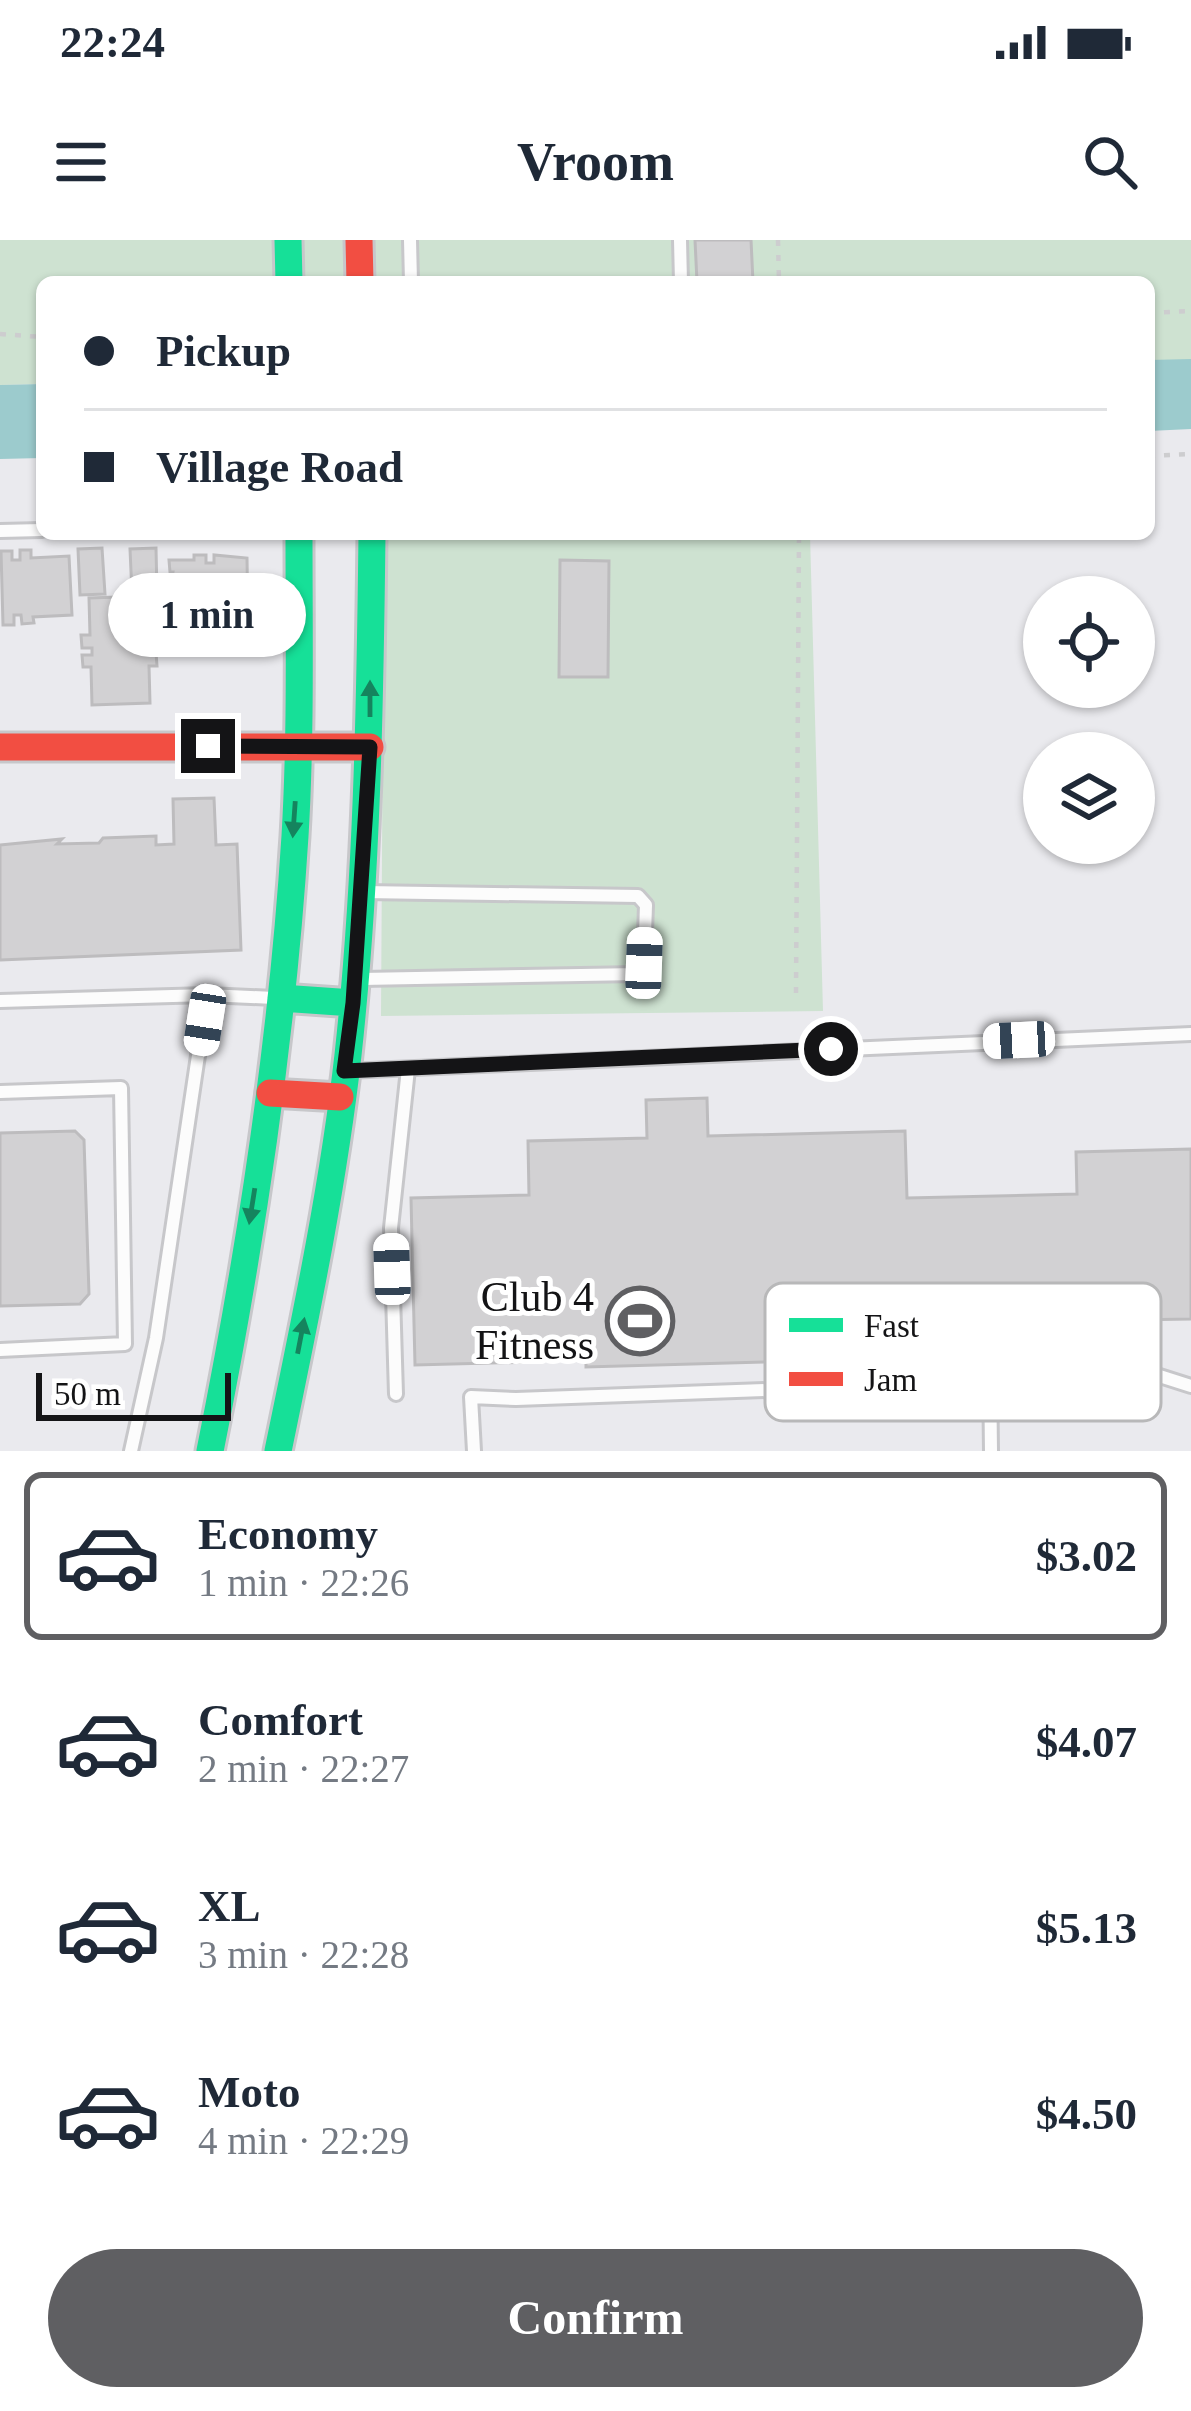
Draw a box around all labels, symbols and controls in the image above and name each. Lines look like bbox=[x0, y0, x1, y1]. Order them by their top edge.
text: 22:24 bbox=[60, 17, 165, 67]
icon: menu bbox=[48, 129, 114, 195]
icon: search bbox=[1077, 129, 1143, 195]
text: Vroom bbox=[517, 132, 674, 192]
text: Pickup bbox=[156, 326, 291, 376]
text: Village Road bbox=[156, 442, 403, 492]
callout: 1 min bbox=[109, 572, 307, 656]
map controls bbox=[1023, 576, 1155, 864]
button: locate bbox=[1023, 576, 1155, 708]
text: 1 min bbox=[160, 593, 254, 636]
one-way arrow bbox=[361, 679, 380, 717]
route end bbox=[181, 719, 235, 773]
button: layers bbox=[1023, 732, 1155, 864]
one-way arrow bbox=[285, 801, 304, 838]
car bbox=[625, 926, 663, 1000]
car bbox=[182, 982, 228, 1058]
car bbox=[982, 1020, 1056, 1060]
route start bbox=[804, 1022, 858, 1076]
one-way arrow bbox=[242, 1188, 261, 1226]
car bbox=[373, 1232, 411, 1306]
place label: Club 4 Fitness bbox=[475, 1274, 594, 1368]
legend bbox=[765, 1283, 1161, 1421]
sports icon: Club 4 Fitness bbox=[605, 1286, 675, 1356]
text: Fast bbox=[864, 1308, 919, 1344]
one-way arrow bbox=[292, 1317, 311, 1355]
text: Jam bbox=[864, 1362, 917, 1398]
scale bar bbox=[36, 1367, 231, 1420]
text: 50 m bbox=[54, 1376, 121, 1412]
icon: car bbox=[54, 1502, 162, 1610]
text: Economy bbox=[198, 1509, 378, 1559]
text: $3.02 bbox=[1036, 1531, 1137, 1581]
text: 1 min · 22:26 bbox=[198, 1561, 409, 1604]
icon: car bbox=[54, 1688, 162, 1796]
text: Comfort bbox=[198, 1695, 363, 1745]
text: $4.07 bbox=[1036, 1717, 1137, 1767]
text: 2 min · 22:27 bbox=[198, 1747, 409, 1790]
icon: car bbox=[54, 1874, 162, 1982]
text: XL bbox=[198, 1881, 261, 1931]
text: $5.13 bbox=[1036, 1903, 1137, 1953]
text: 3 min · 22:28 bbox=[198, 1933, 409, 1976]
icon: car bbox=[54, 2060, 162, 2168]
text: Moto bbox=[198, 2067, 300, 2117]
text: $4.50 bbox=[1036, 2089, 1137, 2139]
text: 4 min · 22:29 bbox=[198, 2119, 409, 2162]
button: Confirm bbox=[48, 2249, 1143, 2387]

